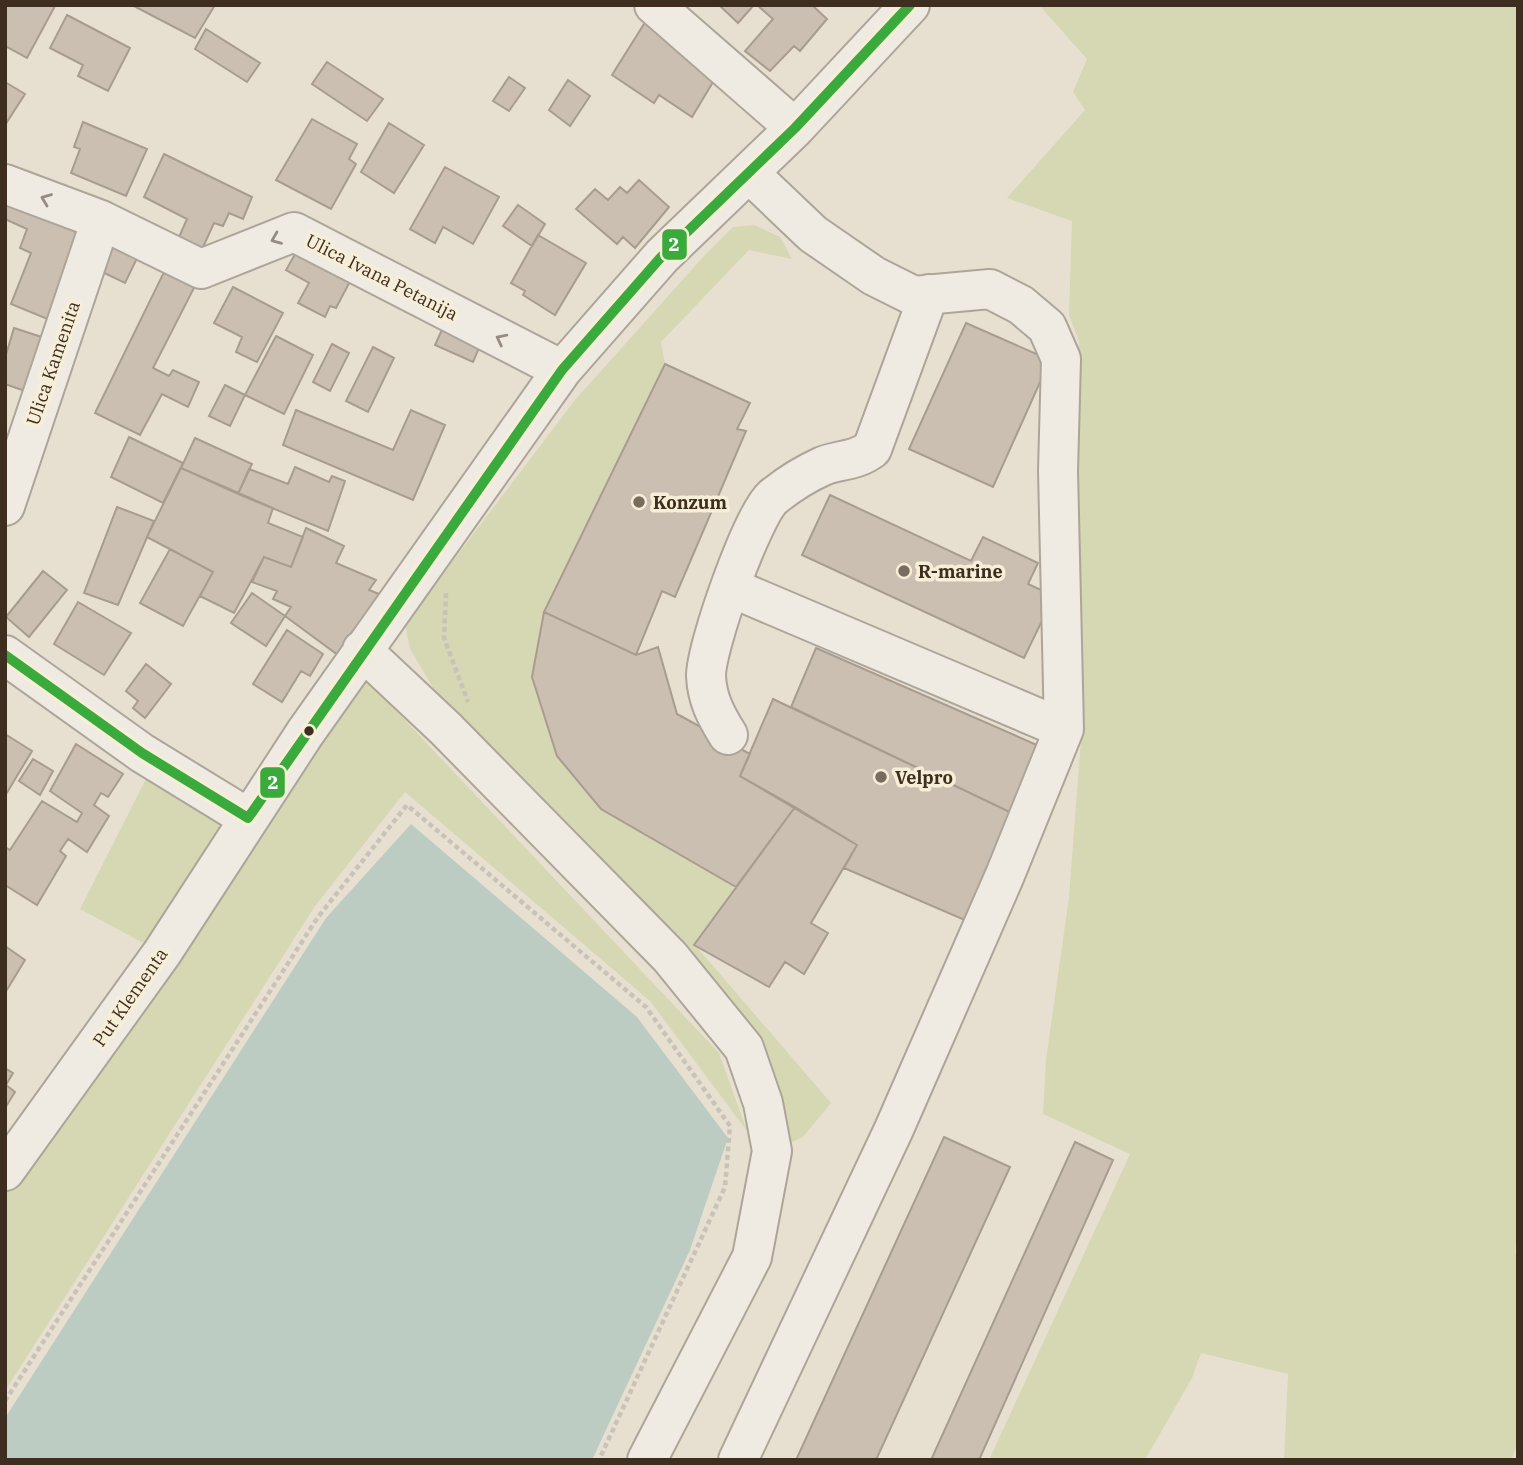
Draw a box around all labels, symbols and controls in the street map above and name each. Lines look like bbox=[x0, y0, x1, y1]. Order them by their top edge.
one-way arrow bbox=[40, 193, 52, 207]
line badge: 2 bbox=[661, 228, 688, 261]
street label: Ulica Ivana Petanija bbox=[302, 229, 462, 325]
one-way arrow bbox=[271, 231, 283, 245]
text: 2 bbox=[668, 232, 680, 256]
street label: Ulica Kamenita bbox=[21, 298, 85, 428]
one-way arrow bbox=[496, 334, 508, 347]
place label: Konzum bbox=[653, 491, 727, 514]
marker: Konzum bbox=[631, 494, 647, 510]
place label: R-marine bbox=[918, 560, 1003, 583]
marker: R-marine bbox=[896, 563, 912, 579]
unlabelled marker bbox=[302, 724, 316, 738]
line badge: 2 bbox=[259, 766, 286, 799]
place label: Velpro bbox=[895, 766, 953, 789]
marker: Velpro bbox=[873, 769, 889, 785]
text: 2 bbox=[267, 770, 279, 794]
street label: Put Klementa bbox=[88, 943, 173, 1051]

